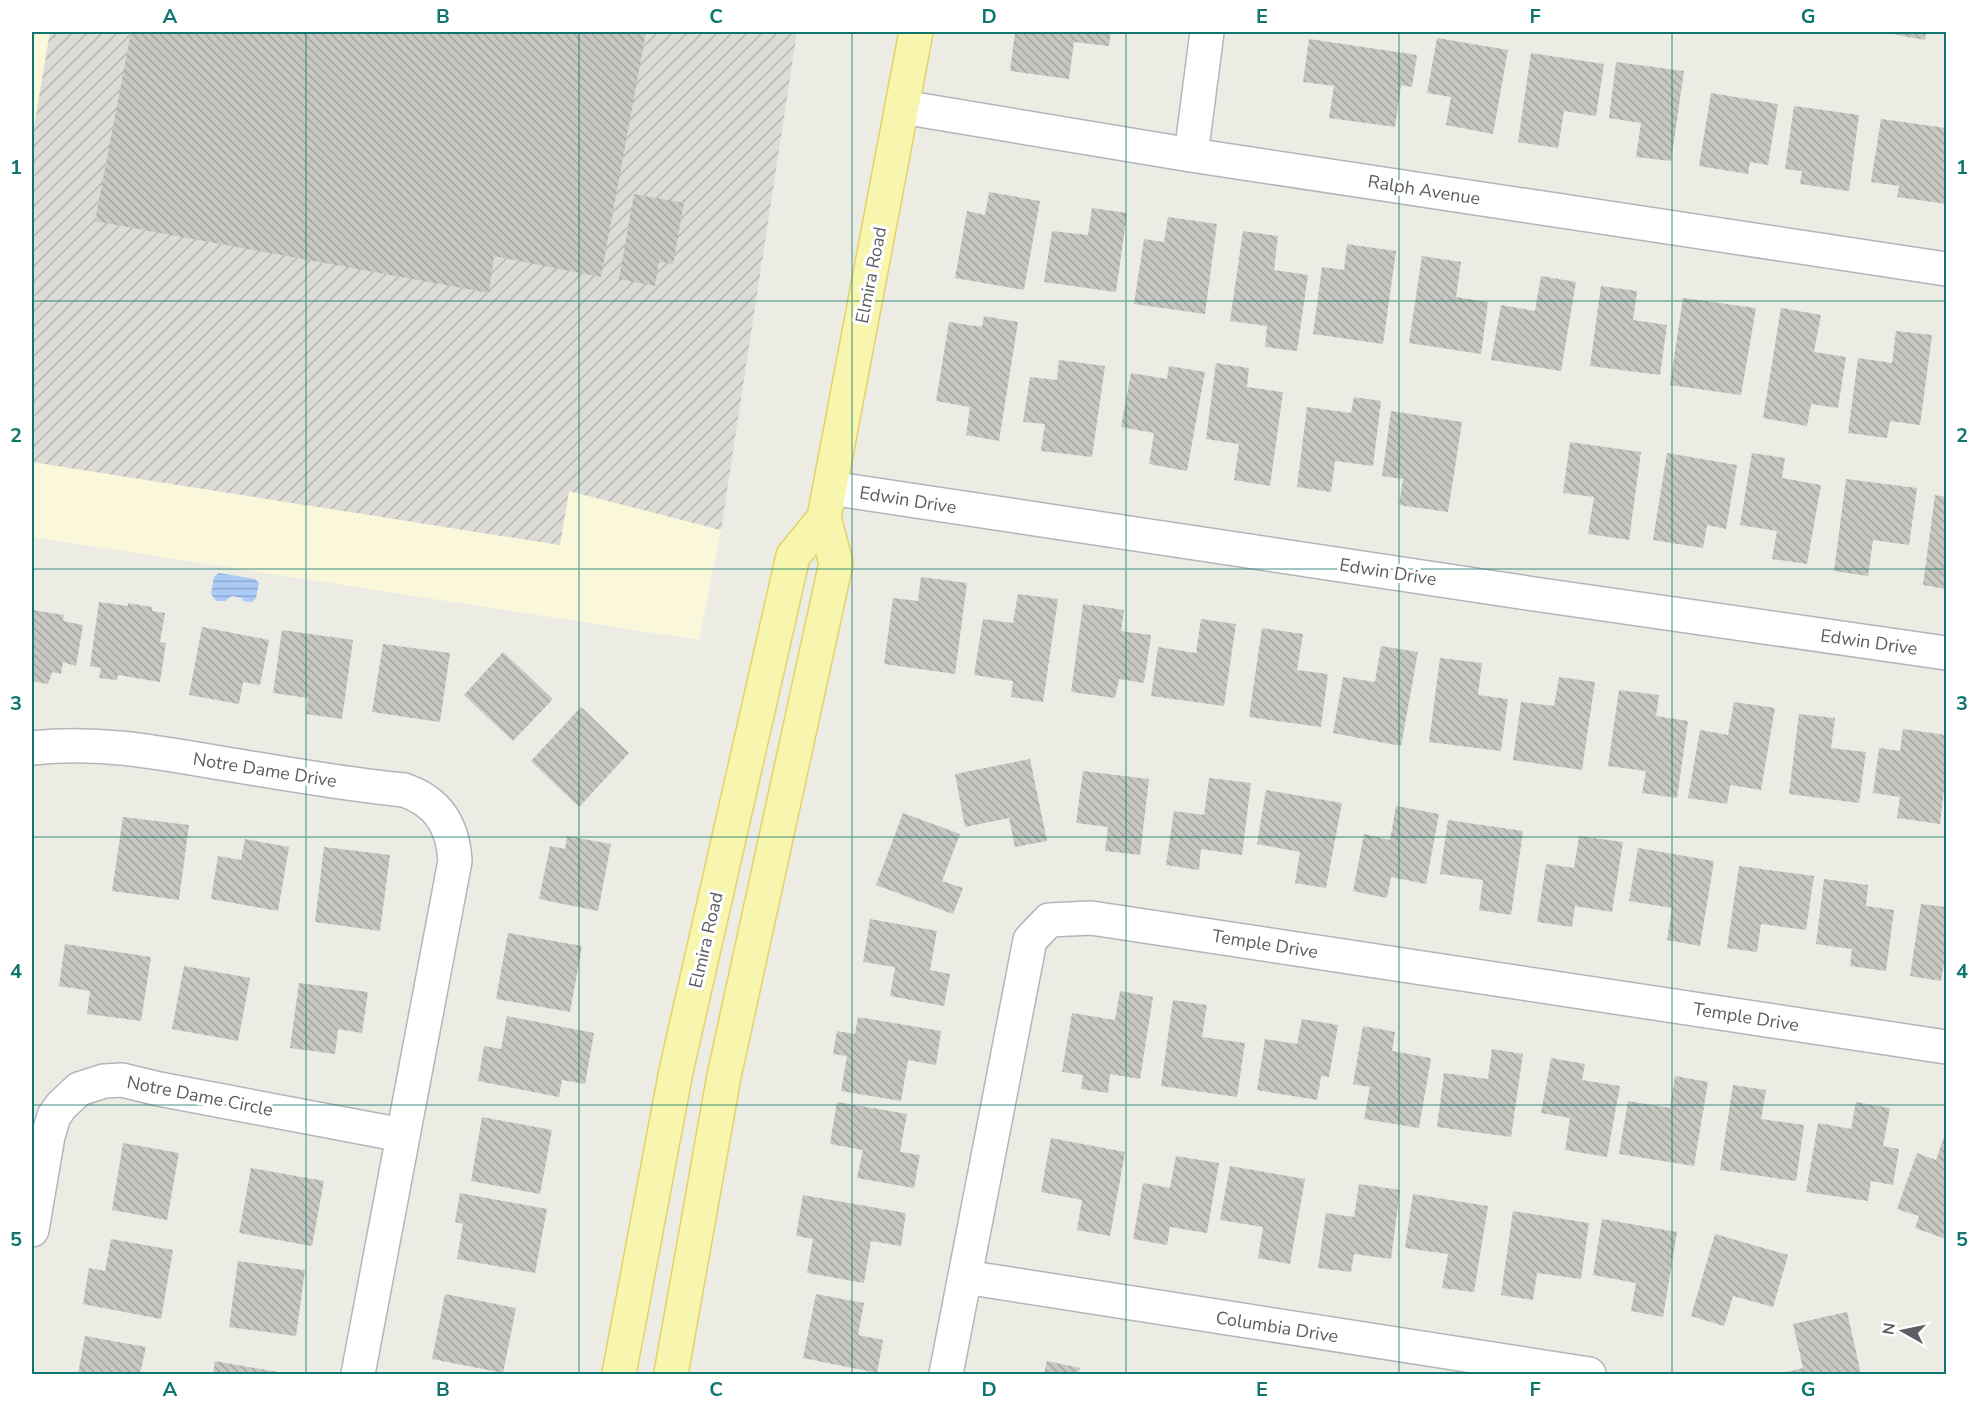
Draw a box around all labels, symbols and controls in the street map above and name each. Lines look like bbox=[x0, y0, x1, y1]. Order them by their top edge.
text: A bbox=[163, 3, 178, 30]
text: B bbox=[436, 3, 450, 30]
text: C bbox=[709, 3, 723, 30]
text: D bbox=[981, 3, 997, 30]
text: E bbox=[1256, 3, 1268, 30]
text: F bbox=[1529, 3, 1541, 30]
text: G bbox=[1801, 3, 1815, 30]
text: 1 bbox=[10, 154, 22, 181]
text: 1 bbox=[1956, 154, 1968, 181]
street label: Ralph Avenue bbox=[1366, 169, 1482, 211]
street label: Elmira Road bbox=[850, 225, 892, 325]
text: 2 bbox=[10, 422, 22, 449]
text: 2 bbox=[1956, 422, 1968, 449]
street label: Edwin Drive bbox=[858, 480, 958, 520]
street label: Edwin Drive bbox=[1338, 552, 1438, 592]
street label: Edwin Drive bbox=[1819, 623, 1919, 661]
text: 3 bbox=[10, 690, 22, 717]
text: 3 bbox=[1956, 690, 1968, 717]
street label: Notre Dame Drive bbox=[191, 747, 339, 793]
street label: Elmira Road bbox=[683, 890, 729, 990]
street label: Temple Drive bbox=[1210, 924, 1320, 964]
text: 4 bbox=[10, 958, 22, 985]
text: 4 bbox=[1956, 958, 1968, 985]
street label: Temple Drive bbox=[1691, 997, 1801, 1037]
street label: Notre Dame Circle bbox=[125, 1070, 275, 1122]
text: 5 bbox=[10, 1226, 22, 1253]
text: 5 bbox=[1956, 1226, 1968, 1253]
north arrow bbox=[1873, 1301, 1933, 1361]
street label: Columbia Drive bbox=[1214, 1305, 1340, 1349]
text: N bbox=[1877, 1321, 1901, 1336]
text: A bbox=[163, 1376, 178, 1403]
text: B bbox=[436, 1376, 450, 1403]
text: C bbox=[709, 1376, 723, 1403]
text: D bbox=[981, 1376, 997, 1403]
text: E bbox=[1256, 1376, 1268, 1403]
text: F bbox=[1529, 1376, 1541, 1403]
text: G bbox=[1801, 1376, 1815, 1403]

